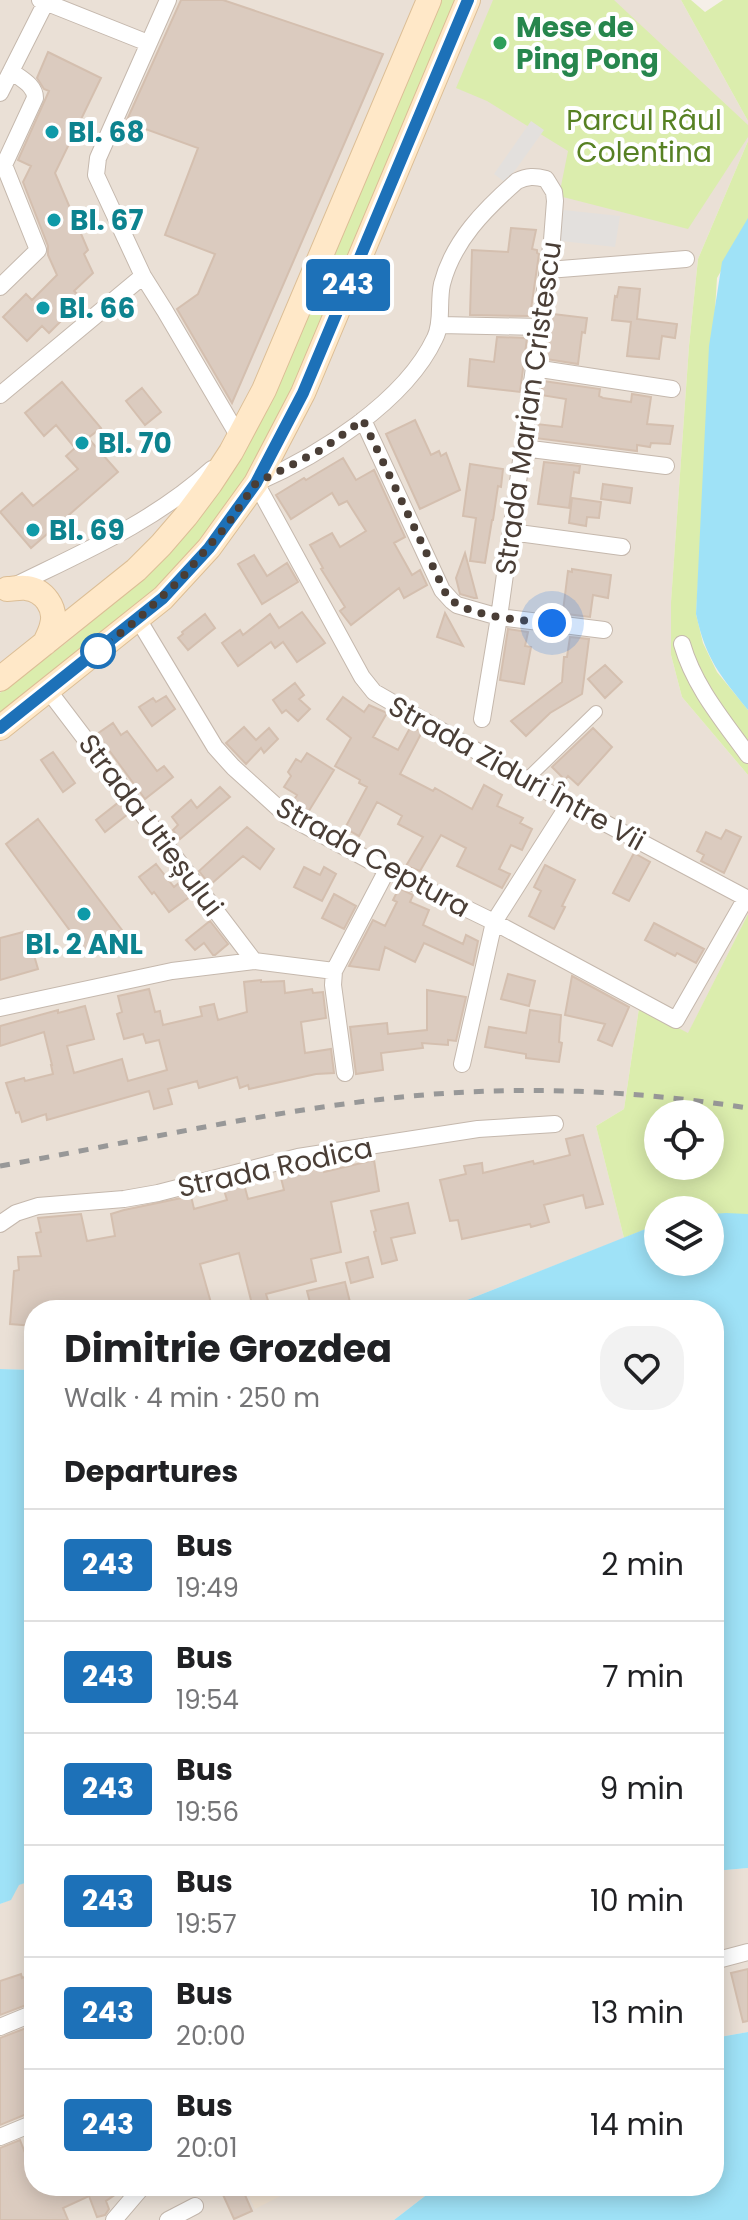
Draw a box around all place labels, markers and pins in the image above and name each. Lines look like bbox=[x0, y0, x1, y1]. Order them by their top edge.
place label: Mese de Ping Pong bbox=[516, 8, 659, 79]
marker: Mese de Ping Pong bbox=[491, 34, 509, 52]
place label: Bl. 68 bbox=[68, 113, 145, 152]
marker: Bl. 68 bbox=[43, 123, 61, 141]
place label: Bl. 67 bbox=[70, 201, 143, 240]
marker: Bl. 67 bbox=[45, 211, 63, 229]
place label: Bl. 66 bbox=[59, 289, 135, 328]
marker: Bl. 66 bbox=[34, 299, 52, 317]
place label: Bl. 70 bbox=[98, 424, 172, 463]
marker: Bl. 70 bbox=[73, 434, 91, 452]
place label: Bl. 69 bbox=[49, 511, 125, 550]
marker: Bl. 69 bbox=[24, 521, 42, 539]
unlabelled marker bbox=[81, 634, 115, 668]
marker: Bl. 2 ANL bbox=[75, 905, 93, 923]
place label: Bl. 2 ANL bbox=[25, 925, 143, 964]

